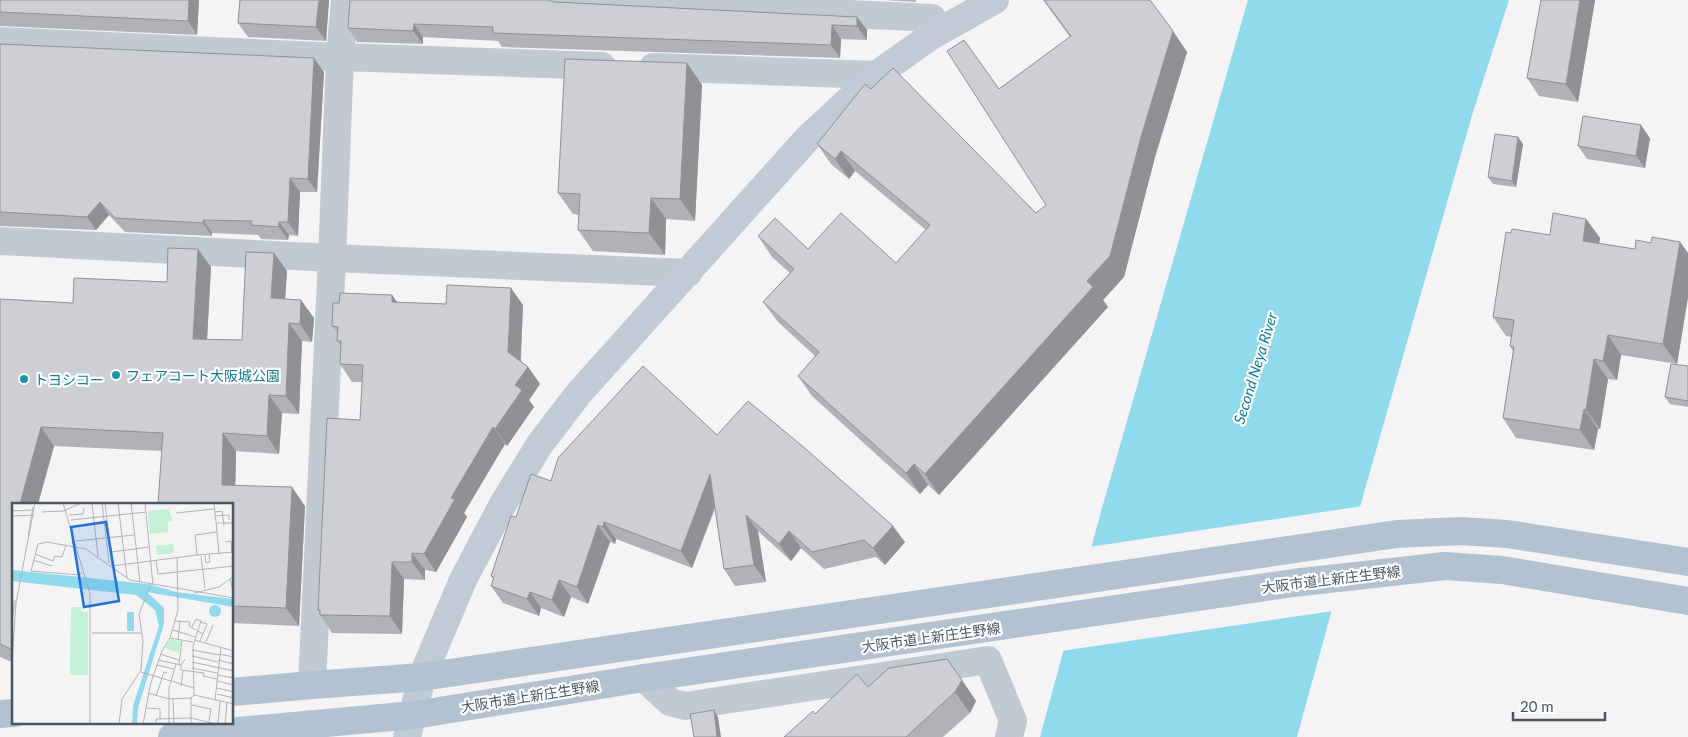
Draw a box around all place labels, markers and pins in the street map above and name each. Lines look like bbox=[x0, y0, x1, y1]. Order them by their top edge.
place label: フェアコート大阪城公園 bbox=[126, 367, 280, 384]
marker: フェアコート大阪城公園 bbox=[110, 369, 122, 381]
place label: トヨシコー bbox=[34, 371, 104, 388]
marker: トヨシコー bbox=[18, 373, 30, 385]

